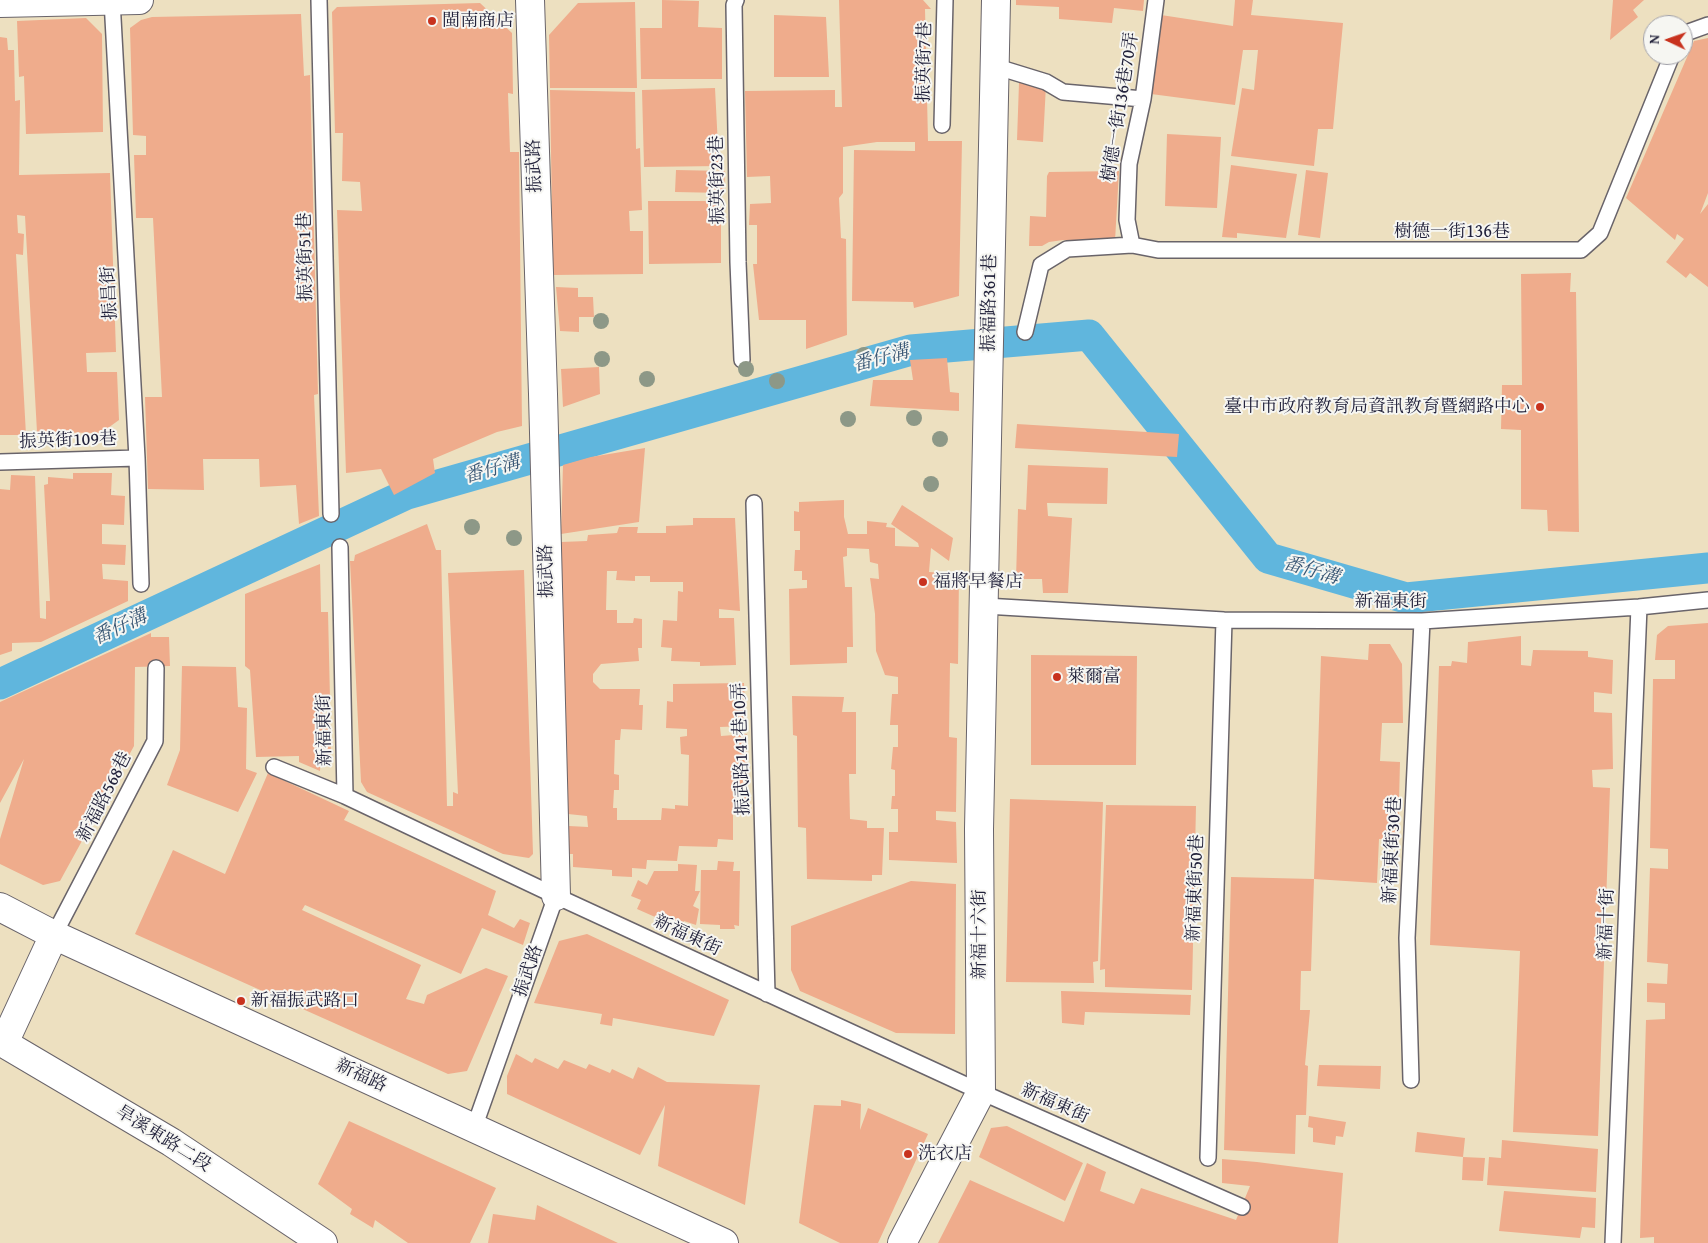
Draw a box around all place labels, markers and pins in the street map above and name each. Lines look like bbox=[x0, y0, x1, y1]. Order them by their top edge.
place label: 閩南商店 bbox=[442, 10, 514, 32]
marker: 閩南商店 bbox=[426, 15, 438, 27]
place label: 臺中市政府教育局資訊教育暨網路中心 bbox=[1224, 396, 1530, 418]
marker: 臺中市政府教育局資訊教育暨網路中心 bbox=[1534, 401, 1546, 413]
place label: 福將早餐店 bbox=[933, 571, 1023, 593]
marker: 福將早餐店 bbox=[917, 576, 929, 588]
place label: 萊爾富 bbox=[1067, 666, 1121, 688]
marker: 萊爾富 bbox=[1051, 671, 1063, 683]
place label: 新福振武路口 bbox=[251, 990, 359, 1012]
marker: 新福振武路口 bbox=[235, 995, 247, 1007]
place label: 洗衣店 bbox=[918, 1143, 972, 1165]
marker: 洗衣店 bbox=[902, 1148, 914, 1160]

